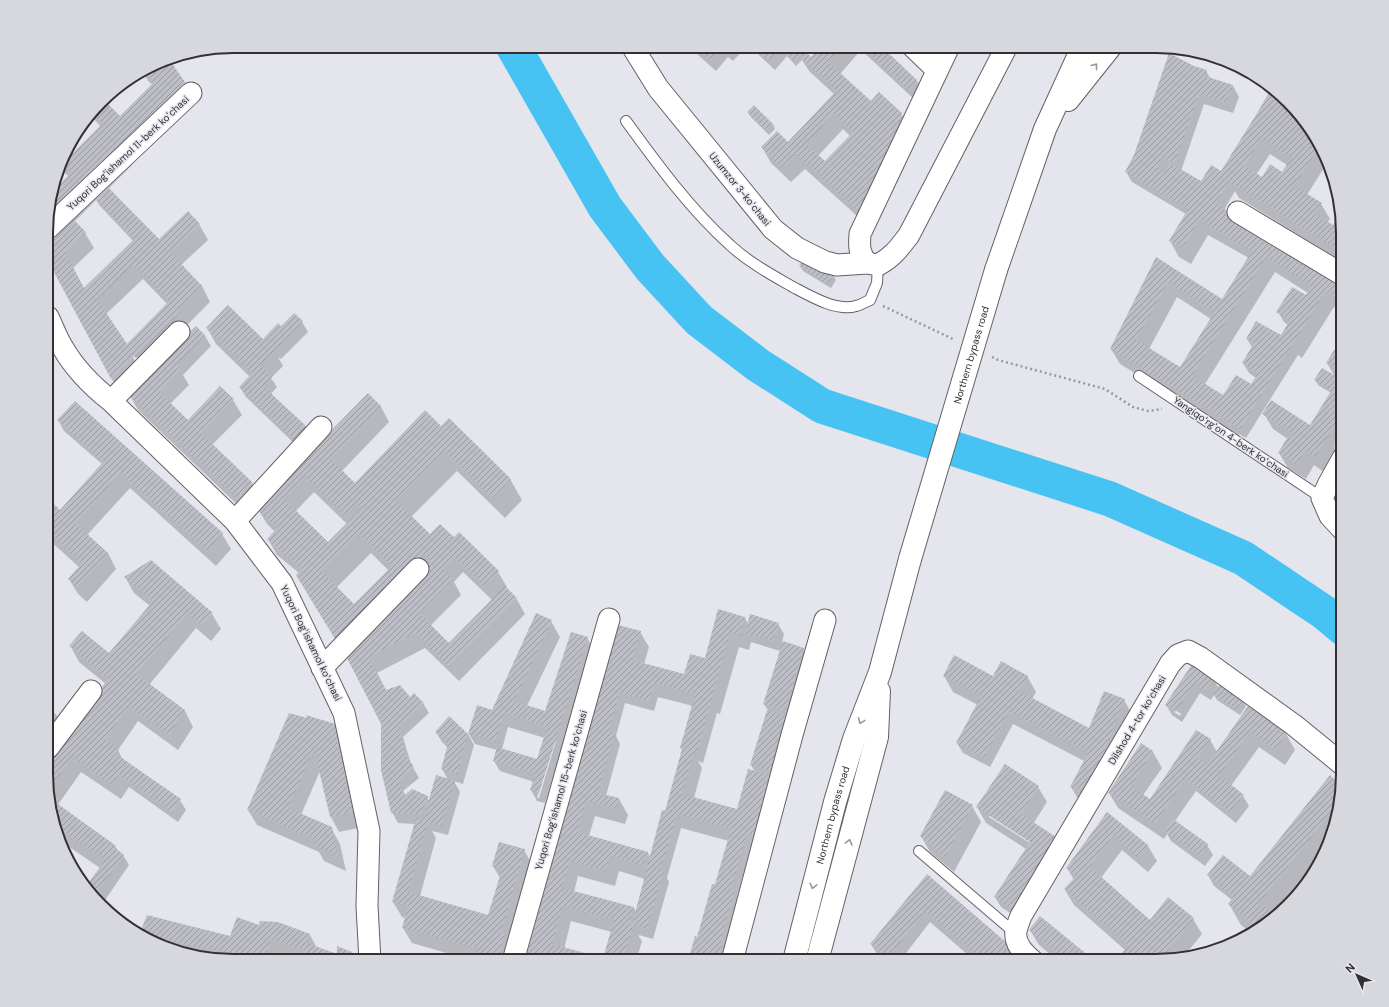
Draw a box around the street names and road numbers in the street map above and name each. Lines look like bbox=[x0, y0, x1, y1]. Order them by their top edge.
street label: Yuqori Bogʻishamol 11-berk koʻchasi bbox=[64, 93, 192, 213]
street label: Uzumzor 3-koʻchasi bbox=[706, 150, 774, 228]
street label: Northern bypass road bbox=[950, 305, 991, 405]
street label: Yangiqoʻrgʻon 4-berk koʻchasi bbox=[1171, 393, 1291, 481]
street label: Yuqori Bogʻishamol koʻchasi bbox=[277, 583, 345, 703]
street label: Dilshod 4-tor koʻchasi bbox=[1105, 673, 1169, 767]
street label: Yuqori Bogʻishamol 15-berk koʻchasi bbox=[532, 709, 590, 871]
street label: Northern bypass road bbox=[813, 764, 852, 865]

